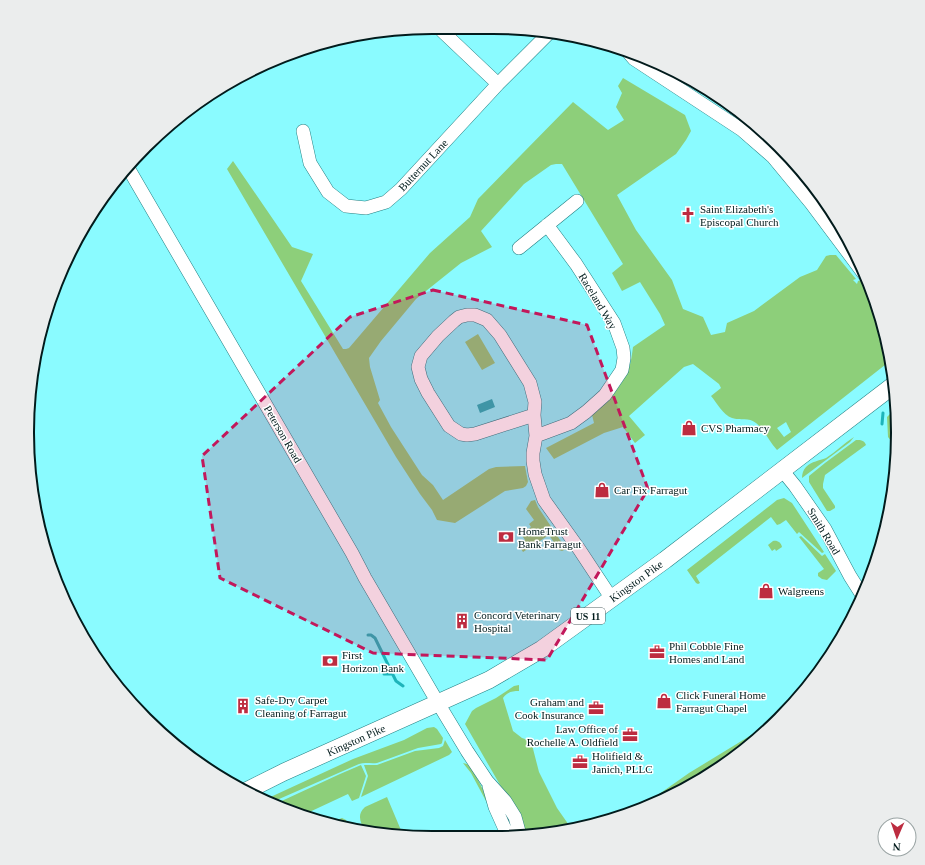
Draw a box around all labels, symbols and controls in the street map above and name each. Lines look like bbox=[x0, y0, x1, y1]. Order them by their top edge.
street label: Butternut Lane bbox=[396, 137, 450, 193]
place label: Saint Elizabeth's Episcopal Church bbox=[700, 203, 779, 228]
church icon: Saint Elizabeth's Episcopal Church bbox=[679, 206, 697, 224]
street label: Raceland Way bbox=[577, 271, 620, 332]
street label: Peterson Road bbox=[262, 403, 304, 465]
shop icon: CVS Pharmacy bbox=[680, 419, 698, 437]
place label: CVS Pharmacy bbox=[701, 422, 770, 434]
shop icon: Car Fix Farragut bbox=[593, 481, 611, 499]
place label: Car Fix Farragut bbox=[614, 484, 687, 496]
street label: Smith Road bbox=[805, 506, 843, 557]
place label: HomeTrust Bank Farragut bbox=[518, 525, 581, 550]
bank icon: HomeTrust Bank Farragut bbox=[497, 528, 515, 546]
street label: Kingston Pike bbox=[607, 558, 665, 604]
shop icon: Walgreens bbox=[757, 582, 775, 600]
place label: Walgreens bbox=[778, 585, 824, 597]
road number: US 11 bbox=[571, 608, 605, 624]
place label: Concord Veterinary Hospital bbox=[474, 609, 561, 634]
building icon: Concord Veterinary Hospital bbox=[453, 612, 471, 630]
place label: Phil Cobble Fine Homes and Land bbox=[669, 640, 745, 665]
office icon: Phil Cobble Fine Homes and Land bbox=[648, 643, 666, 661]
place label: First Horizon Bank bbox=[342, 649, 405, 674]
bank icon: First Horizon Bank bbox=[321, 652, 339, 670]
place label: Click Funeral Home Farragut Chapel bbox=[676, 689, 766, 714]
shop icon: Click Funeral Home Farragut Chapel bbox=[655, 692, 673, 710]
place label: Safe-Dry Carpet Cleaning of Farragut bbox=[255, 694, 347, 719]
place label: Graham and Cook Insurance bbox=[515, 696, 584, 721]
building icon: Safe-Dry Carpet Cleaning of Farragut bbox=[234, 697, 252, 715]
office icon: Graham and Cook Insurance bbox=[587, 699, 605, 717]
street label: Kingston Pike bbox=[325, 722, 387, 758]
place label: Law Office of Rochelle A. Oldfield bbox=[527, 723, 618, 748]
office icon: Law Office of Rochelle A. Oldfield bbox=[621, 726, 639, 744]
place label: Holifield & Janich, PLLC bbox=[592, 750, 653, 775]
office icon: Holifield & Janich, PLLC bbox=[571, 753, 589, 771]
north arrow bbox=[877, 817, 917, 857]
text: N bbox=[892, 841, 901, 853]

